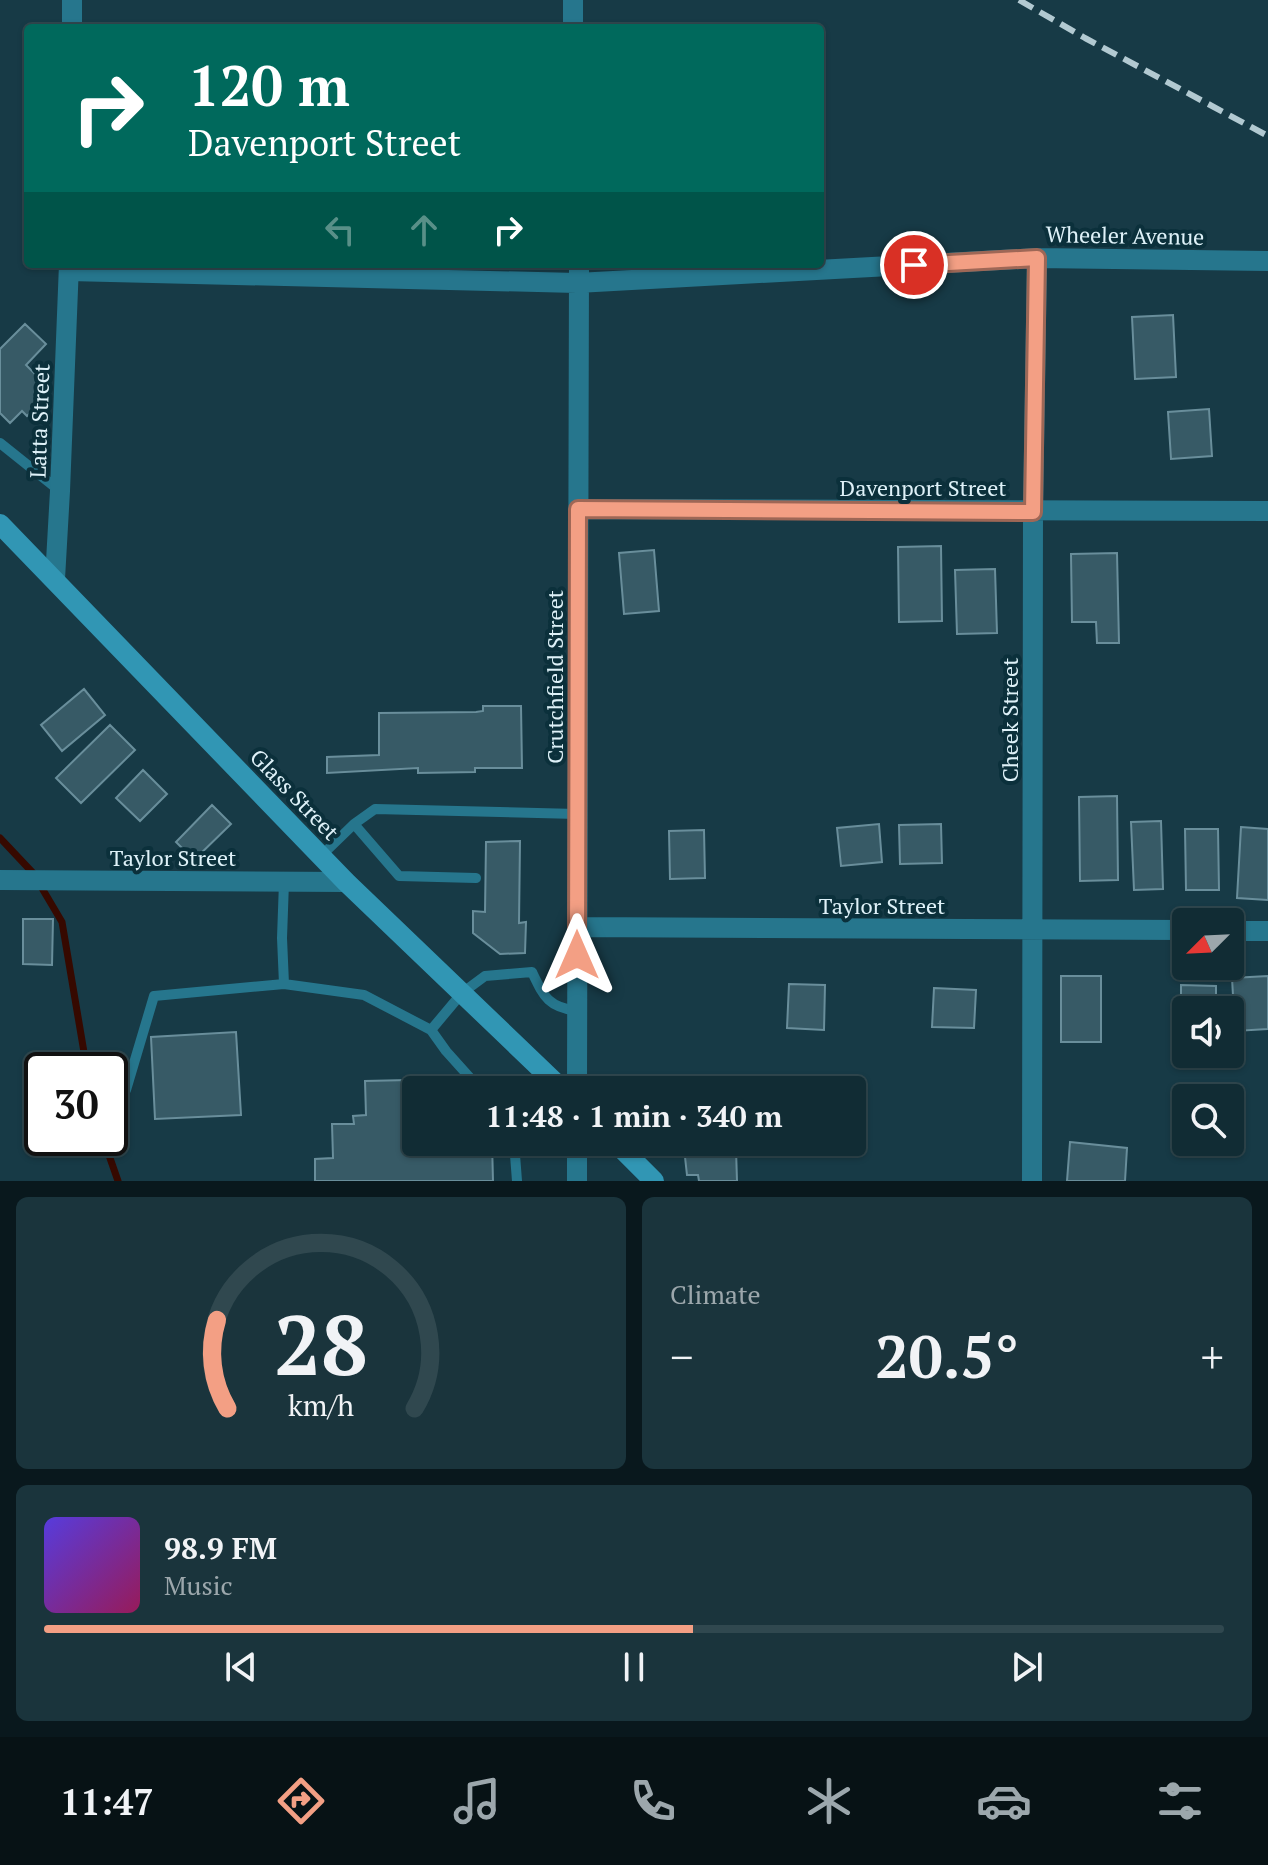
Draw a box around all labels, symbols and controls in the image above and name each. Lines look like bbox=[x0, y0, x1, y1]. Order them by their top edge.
text: 120 m bbox=[188, 48, 350, 122]
icon: right bbox=[56, 56, 160, 160]
text: Davenport Street bbox=[188, 119, 461, 166]
icon: left bbox=[318, 208, 362, 252]
icon: ahead bbox=[402, 208, 446, 252]
icon: right bbox=[486, 208, 530, 252]
street label: Wheeler Avenue bbox=[1045, 219, 1205, 251]
pin bbox=[880, 231, 948, 299]
icon: arrive bbox=[892, 243, 936, 287]
street label: Latta Street bbox=[23, 363, 55, 479]
street label: Davenport Street bbox=[840, 473, 1006, 502]
street label: Crutchfield Street bbox=[540, 590, 569, 764]
street label: Cheek Street bbox=[995, 658, 1024, 782]
street label: Glass Street bbox=[244, 742, 346, 846]
street label: Taylor Street bbox=[110, 843, 236, 872]
street label: Taylor Street bbox=[819, 891, 945, 920]
north arrow bbox=[1172, 908, 1244, 980]
map controls bbox=[1172, 908, 1244, 1156]
position arrow bbox=[535, 913, 619, 997]
button: sound bbox=[1172, 996, 1244, 1068]
speed limit sign: 30 bbox=[24, 1052, 128, 1156]
button: search bbox=[1172, 1084, 1244, 1156]
text: 11:48 · 1 min · 340 m bbox=[486, 1096, 782, 1136]
text: Climate bbox=[670, 1277, 761, 1311]
text: 28 bbox=[274, 1289, 368, 1399]
text: 20.5° bbox=[875, 1316, 1019, 1395]
text: − bbox=[670, 1327, 693, 1386]
text: + bbox=[1201, 1327, 1224, 1386]
text: km/h bbox=[288, 1386, 354, 1424]
text: 98.9 FM bbox=[164, 1528, 277, 1568]
text: Music bbox=[164, 1568, 233, 1602]
icon: previous bbox=[219, 1645, 263, 1689]
icon: pause bbox=[612, 1645, 656, 1689]
icon: next bbox=[1005, 1645, 1049, 1689]
icon: directions bbox=[273, 1773, 329, 1829]
icon: music bbox=[449, 1773, 505, 1829]
icon: phone bbox=[625, 1773, 681, 1829]
icon: climate bbox=[801, 1773, 857, 1829]
icon: car bbox=[976, 1773, 1032, 1829]
icon: filters bbox=[1152, 1773, 1208, 1829]
text: 11:47 bbox=[60, 1778, 154, 1825]

